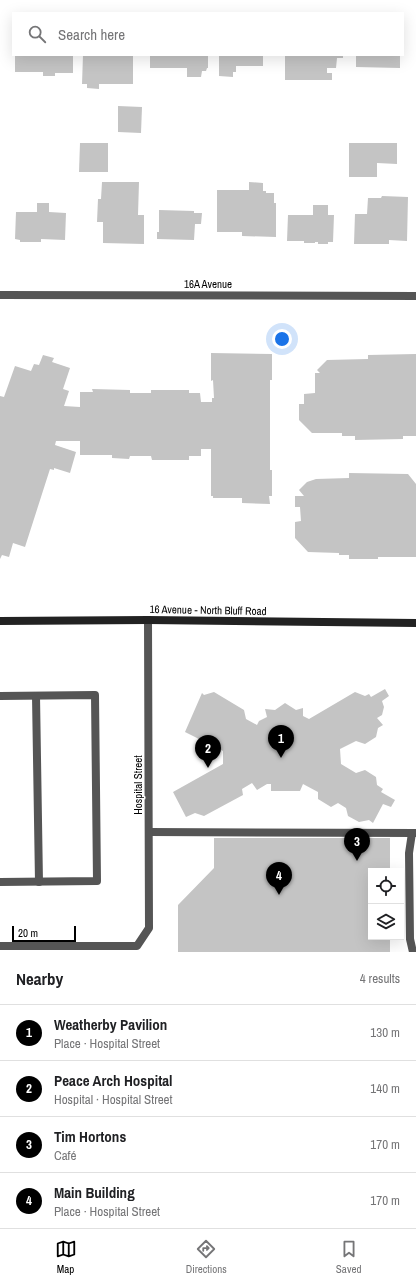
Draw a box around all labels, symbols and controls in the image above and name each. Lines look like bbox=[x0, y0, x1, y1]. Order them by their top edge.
search box bbox=[12, 12, 404, 56]
icon: search bbox=[26, 23, 48, 45]
text: Search here bbox=[58, 24, 125, 45]
street label: 16A Avenue bbox=[184, 277, 232, 291]
your location bbox=[272, 329, 292, 349]
street label: 16 Avenue - North Bluff Road bbox=[149, 602, 267, 618]
pin: 1 bbox=[268, 725, 294, 758]
pin: 2 bbox=[195, 735, 221, 768]
street label: Hospital Street bbox=[131, 755, 145, 815]
pin: 3 bbox=[344, 828, 370, 861]
pin: 4 bbox=[266, 862, 292, 895]
map controls bbox=[368, 868, 404, 940]
button: locate bbox=[368, 868, 404, 904]
button: layers bbox=[368, 904, 404, 940]
scale bar bbox=[12, 924, 76, 943]
text: 20 m bbox=[18, 926, 38, 940]
text: Nearby bbox=[16, 967, 63, 990]
text: 4 results bbox=[360, 970, 400, 987]
text: Weatherby Pavilion bbox=[54, 1014, 167, 1035]
text: 1 bbox=[26, 1024, 32, 1041]
text: 130 m bbox=[370, 1024, 400, 1041]
text: Place · Hospital Street bbox=[54, 1035, 160, 1052]
text: Peace Arch Hospital bbox=[54, 1070, 173, 1091]
text: 2 bbox=[26, 1080, 32, 1097]
text: 140 m bbox=[370, 1080, 400, 1097]
text: Hospital · Hospital Street bbox=[54, 1091, 173, 1108]
text: Tim Hortons bbox=[54, 1126, 126, 1147]
text: 3 bbox=[26, 1136, 32, 1153]
text: 170 m bbox=[370, 1136, 400, 1153]
text: Café bbox=[54, 1147, 77, 1164]
text: Main Building bbox=[54, 1182, 135, 1203]
text: 4 bbox=[26, 1192, 32, 1209]
text: 170 m bbox=[370, 1192, 400, 1209]
text: Place · Hospital Street bbox=[54, 1203, 160, 1220]
tab: Map bbox=[55, 1238, 77, 1276]
tab: Directions bbox=[186, 1238, 227, 1276]
tab: Saved bbox=[336, 1238, 361, 1276]

